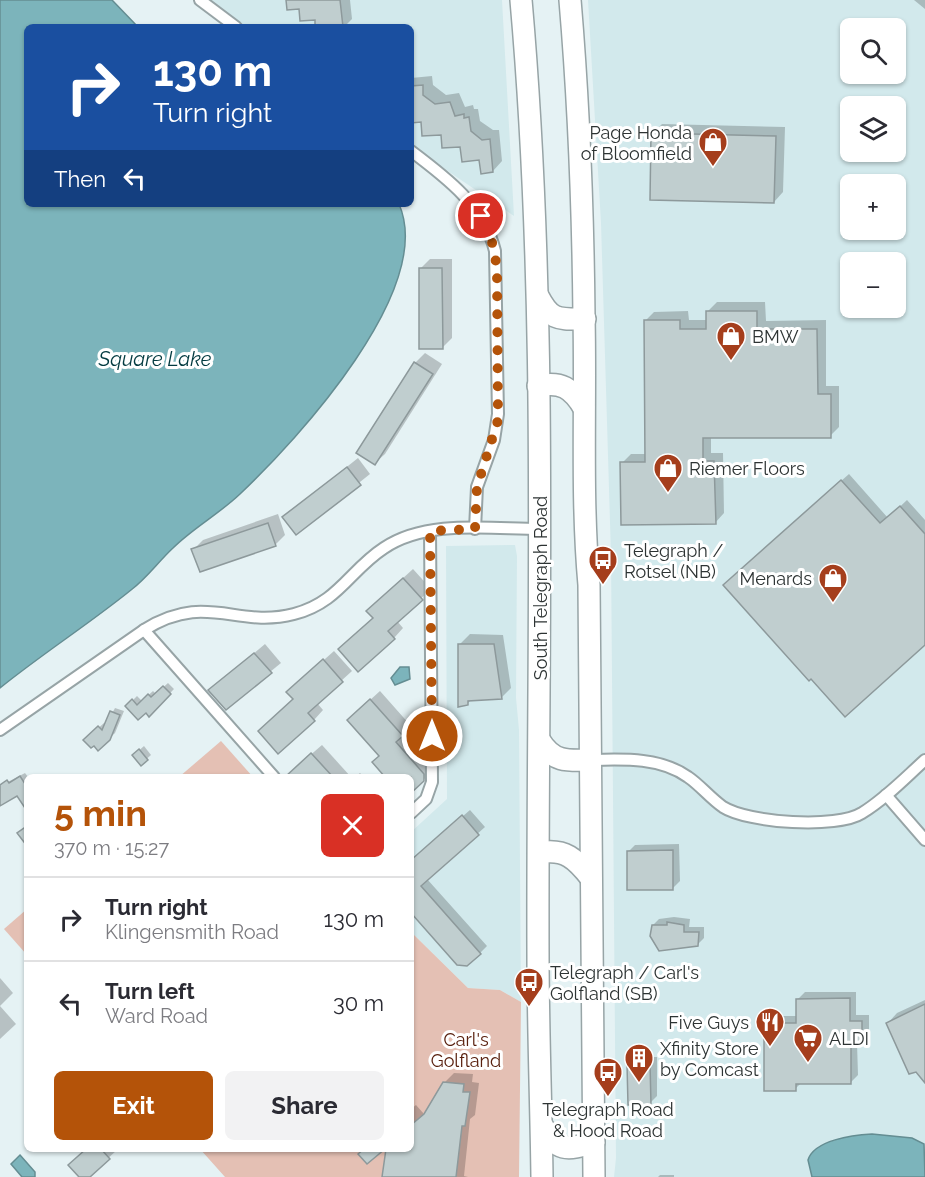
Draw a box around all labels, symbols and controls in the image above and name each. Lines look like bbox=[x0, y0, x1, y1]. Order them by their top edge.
map controls bbox=[840, 18, 906, 318]
button: search bbox=[840, 18, 906, 84]
text: 130 m bbox=[153, 47, 272, 96]
icon: right bbox=[54, 48, 132, 126]
button: layers bbox=[840, 96, 906, 162]
text: Turn right bbox=[153, 97, 272, 128]
place label: Page Honda of Bloomfield bbox=[581, 122, 692, 164]
shop icon: Page Honda of Bloomfield bbox=[697, 126, 729, 168]
icon: left bbox=[118, 162, 151, 195]
text: Then bbox=[54, 166, 106, 192]
button: + bbox=[840, 174, 906, 240]
pin bbox=[455, 190, 506, 241]
icon: arrive bbox=[464, 199, 497, 232]
button: − bbox=[840, 252, 906, 318]
shop icon: BMW bbox=[715, 320, 747, 362]
place label: BMW bbox=[752, 326, 799, 347]
water label: Square Lake bbox=[97, 347, 212, 371]
shop icon: Riemer Floors bbox=[652, 452, 684, 494]
place label: Riemer Floors bbox=[689, 458, 805, 479]
street label: South Telegraph Road bbox=[530, 496, 551, 680]
place label: Telegraph / Rotsel (NB) bbox=[624, 540, 723, 582]
bus stop icon: Telegraph / Rotsel (NB) bbox=[587, 544, 619, 586]
shop icon: Menards bbox=[817, 562, 849, 604]
place label: Menards bbox=[740, 568, 812, 589]
position arrow bbox=[400, 704, 464, 768]
text: 5 min bbox=[54, 792, 147, 834]
button: close bbox=[321, 794, 384, 857]
text: 370 m · 15:27 bbox=[54, 836, 169, 860]
text: Turn right bbox=[105, 894, 208, 920]
icon: right bbox=[54, 903, 87, 936]
text: 130 m bbox=[324, 906, 384, 932]
text: Klingensmith Road bbox=[105, 920, 279, 944]
place label: Telegraph / Carl's Golfland (SB) bbox=[550, 962, 699, 1004]
bus stop icon: Telegraph / Carl's Golfland (SB) bbox=[513, 966, 545, 1008]
text: Turn left bbox=[105, 978, 195, 1004]
icon: left bbox=[54, 987, 87, 1020]
text: 30 m bbox=[333, 990, 384, 1016]
text: Ward Road bbox=[105, 1004, 208, 1028]
restaurant icon: Five Guys bbox=[754, 1006, 786, 1048]
place label: Five Guys bbox=[668, 1012, 749, 1033]
supermarket icon: ALDI bbox=[792, 1022, 824, 1064]
place label: ALDI bbox=[829, 1028, 869, 1049]
park label: Carl's Golfland bbox=[431, 1029, 501, 1071]
place label: Xfinity Store by Comcast bbox=[660, 1038, 759, 1080]
building icon: Xfinity Store by Comcast bbox=[623, 1042, 655, 1084]
bus stop icon: Telegraph Road & Hood Road bbox=[592, 1056, 624, 1098]
button: Exit bbox=[54, 1071, 213, 1140]
button: Share bbox=[225, 1071, 384, 1140]
place label: Telegraph Road & Hood Road bbox=[542, 1099, 674, 1141]

